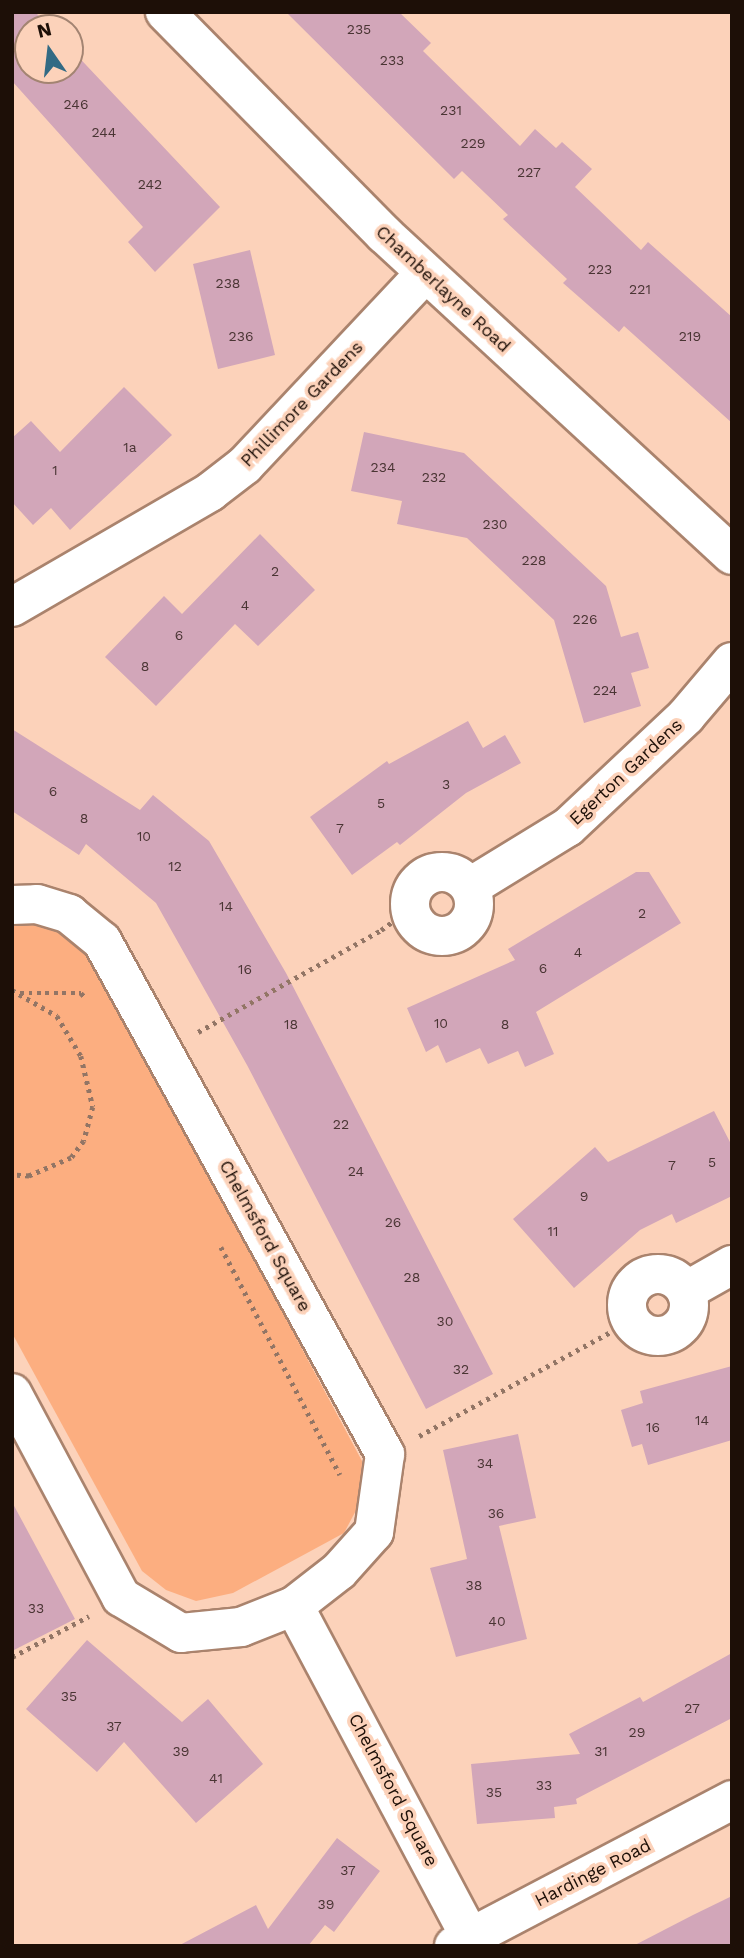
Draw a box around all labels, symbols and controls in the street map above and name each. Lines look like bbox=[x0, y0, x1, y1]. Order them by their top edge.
north arrow bbox=[14, 14, 84, 84]
text: N bbox=[35, 17, 54, 43]
house number: 235 bbox=[347, 21, 371, 37]
house number: 233 bbox=[380, 52, 404, 68]
house number: 246 bbox=[64, 96, 88, 112]
house number: 231 bbox=[440, 102, 462, 118]
house number: 244 bbox=[92, 124, 116, 140]
house number: 229 bbox=[461, 135, 485, 151]
house number: 227 bbox=[517, 164, 541, 180]
house number: 242 bbox=[138, 176, 162, 192]
street label: Chamberlayne Road bbox=[371, 221, 515, 357]
house number: 223 bbox=[588, 261, 612, 277]
house number: 238 bbox=[216, 275, 240, 291]
house number: 221 bbox=[629, 281, 651, 297]
house number: 236 bbox=[229, 328, 253, 344]
house number: 219 bbox=[679, 328, 701, 344]
street label: Phillimore Gardens bbox=[236, 336, 368, 472]
house number: 1a bbox=[123, 439, 137, 455]
house number: 234 bbox=[371, 459, 395, 475]
house number: 1 bbox=[52, 462, 58, 478]
house number: 232 bbox=[422, 469, 446, 485]
house number: 230 bbox=[482, 516, 508, 532]
house number: 228 bbox=[522, 552, 546, 568]
house number: 2 bbox=[271, 563, 279, 579]
house number: 4 bbox=[241, 597, 249, 613]
house number: 226 bbox=[573, 611, 597, 627]
house number: 6 bbox=[175, 627, 183, 643]
house number: 8 bbox=[141, 658, 149, 674]
house number: 224 bbox=[593, 682, 617, 698]
street label: Egerton Gardens bbox=[565, 714, 687, 830]
house number: 3 bbox=[442, 776, 450, 792]
house number: 6 bbox=[49, 783, 57, 799]
house number: 5 bbox=[377, 795, 385, 811]
house number: 8 bbox=[80, 810, 88, 826]
house number: 7 bbox=[336, 820, 344, 836]
house number: 10 bbox=[137, 828, 151, 844]
house number: 12 bbox=[168, 858, 182, 874]
house number: 14 bbox=[219, 898, 233, 914]
house number: 2 bbox=[638, 905, 646, 921]
house number: 4 bbox=[574, 944, 582, 960]
house number: 6 bbox=[539, 960, 547, 976]
house number: 16 bbox=[238, 961, 252, 977]
house number: 10 bbox=[434, 1015, 448, 1031]
house number: 18 bbox=[284, 1016, 298, 1032]
house number: 8 bbox=[501, 1016, 509, 1032]
house number: 22 bbox=[333, 1116, 349, 1132]
house number: 5 bbox=[708, 1154, 716, 1170]
street label: Chelmsford Square bbox=[214, 1157, 316, 1315]
house number: 7 bbox=[668, 1157, 676, 1173]
house number: 24 bbox=[348, 1163, 364, 1179]
house number: 9 bbox=[580, 1188, 588, 1204]
house number: 26 bbox=[385, 1214, 401, 1230]
house number: 11 bbox=[548, 1223, 558, 1239]
house number: 28 bbox=[404, 1269, 420, 1285]
house number: 30 bbox=[437, 1313, 453, 1329]
house number: 32 bbox=[453, 1361, 469, 1377]
house number: 14 bbox=[695, 1412, 709, 1428]
house number: 16 bbox=[646, 1419, 660, 1435]
house number: 34 bbox=[477, 1455, 493, 1471]
house number: 36 bbox=[488, 1505, 504, 1521]
house number: 38 bbox=[466, 1577, 482, 1593]
house number: 33 bbox=[28, 1600, 44, 1616]
house number: 40 bbox=[488, 1613, 506, 1629]
house number: 35 bbox=[61, 1688, 77, 1704]
house number: 27 bbox=[684, 1700, 700, 1716]
street label: Chelmsford Square bbox=[344, 1710, 442, 1870]
house number: 37 bbox=[106, 1718, 122, 1734]
house number: 29 bbox=[629, 1724, 645, 1740]
house number: 39 bbox=[173, 1743, 189, 1759]
house number: 31 bbox=[594, 1743, 608, 1759]
house number: 41 bbox=[209, 1770, 223, 1786]
house number: 33 bbox=[536, 1777, 552, 1793]
house number: 35 bbox=[486, 1784, 502, 1800]
street label: Hardinge Road bbox=[531, 1834, 655, 1912]
house number: 37 bbox=[340, 1862, 356, 1878]
house number: 39 bbox=[318, 1896, 334, 1912]

